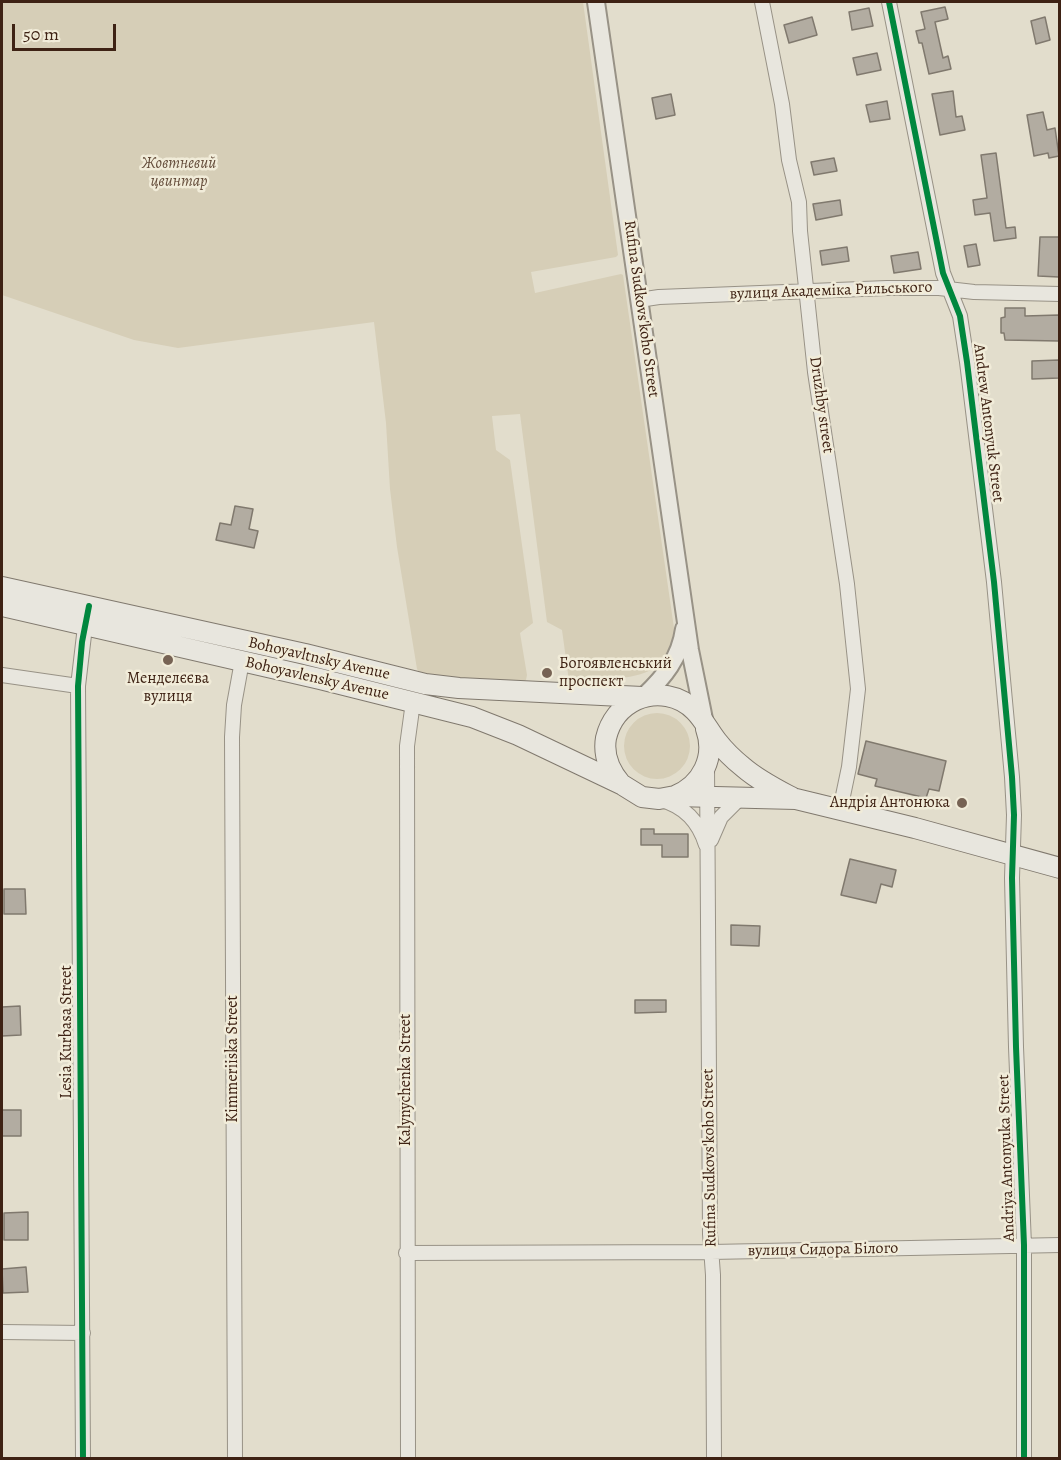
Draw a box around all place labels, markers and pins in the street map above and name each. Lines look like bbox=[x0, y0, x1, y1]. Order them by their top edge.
marker: Менделєєва вулиця bbox=[161, 653, 175, 667]
place label: Богоявленський проспект bbox=[559, 654, 672, 692]
marker: Богоявленський проспект bbox=[540, 666, 554, 680]
place label: Менделєєва вулиця bbox=[127, 669, 209, 707]
place label: Андрія Антонюка bbox=[830, 793, 950, 813]
marker: Андрія Антонюка bbox=[955, 796, 969, 810]

